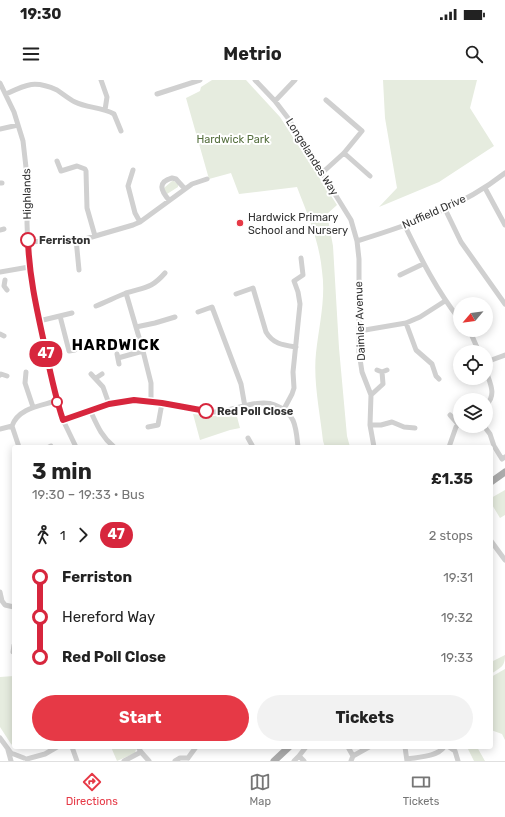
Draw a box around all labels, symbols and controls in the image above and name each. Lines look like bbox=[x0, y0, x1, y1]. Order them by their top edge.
text: 19:30 bbox=[20, 5, 62, 23]
icon: menu bbox=[20, 43, 42, 65]
text: Metrio bbox=[223, 43, 282, 65]
icon: search bbox=[463, 43, 485, 65]
street label: Longelandes Way bbox=[283, 116, 341, 198]
park label: Hardwick Park bbox=[196, 133, 270, 146]
street label: Highlands bbox=[20, 168, 34, 220]
street label: Nuffield Drive bbox=[400, 192, 468, 232]
place label: Hardwick Primary School and Nursery bbox=[248, 211, 348, 237]
marker: Hardwick Primary School and Nursery bbox=[235, 218, 245, 228]
marker: Ferriston bbox=[20, 232, 36, 248]
place label: Ferriston bbox=[39, 234, 90, 247]
street label: Daimler Avenue bbox=[352, 281, 368, 361]
north arrow bbox=[453, 297, 493, 337]
map controls bbox=[453, 297, 493, 433]
district label: HARDWICK bbox=[72, 336, 160, 354]
line badge: 47 bbox=[28, 341, 64, 367]
text: 47 bbox=[37, 345, 55, 362]
button: locate bbox=[453, 345, 493, 385]
button: layers bbox=[453, 393, 493, 433]
unlabelled marker bbox=[51, 396, 63, 408]
marker: Red Poll Close bbox=[198, 403, 214, 419]
place label: Red Poll Close bbox=[217, 405, 294, 418]
text: 3 min bbox=[32, 458, 92, 485]
text: £1.35 bbox=[431, 470, 473, 488]
text: 19:30 – 19:33 · Bus bbox=[32, 487, 145, 502]
icon: walk bbox=[32, 524, 54, 546]
icon: forward bbox=[72, 524, 94, 546]
text: 47 bbox=[108, 526, 125, 543]
text: 1 bbox=[60, 528, 66, 543]
text: 2 stops bbox=[429, 528, 473, 543]
text: Ferriston bbox=[62, 568, 132, 586]
text: 19:31 bbox=[443, 570, 473, 585]
text: Hereford Way bbox=[62, 608, 155, 626]
text: 19:32 bbox=[441, 610, 473, 625]
text: Red Poll Close bbox=[62, 648, 166, 666]
text: 19:33 bbox=[441, 650, 473, 665]
button: Start bbox=[32, 695, 249, 741]
button: Tickets bbox=[257, 695, 473, 741]
tab: Directions bbox=[66, 771, 118, 808]
tab: Map bbox=[249, 771, 271, 808]
tab: Tickets bbox=[403, 771, 439, 808]

